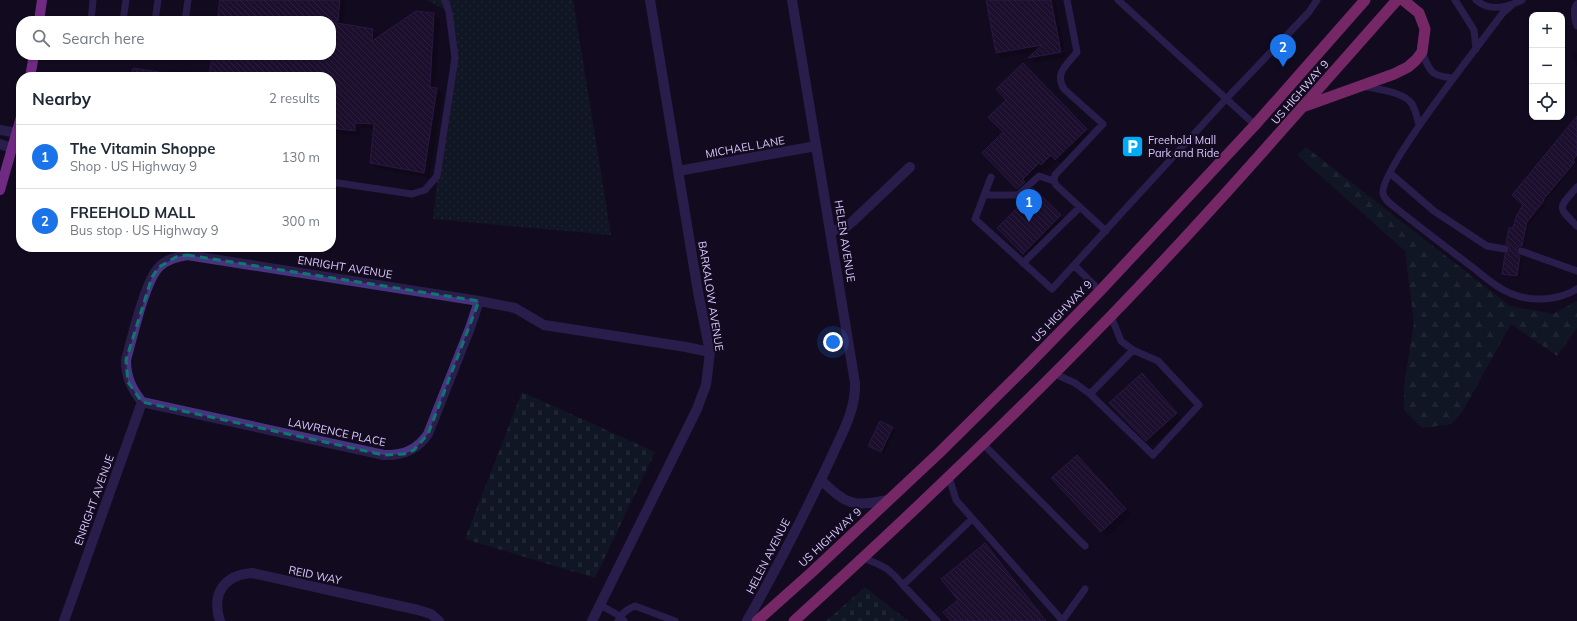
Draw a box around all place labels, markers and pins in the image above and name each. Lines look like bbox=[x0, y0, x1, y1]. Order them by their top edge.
pin: 2 bbox=[1270, 34, 1296, 67]
parking icon: Freehold Mall Park and Ride bbox=[1119, 133, 1145, 159]
place label: Freehold Mall Park and Ride bbox=[1148, 133, 1219, 160]
pin: 1 bbox=[1016, 189, 1042, 222]

